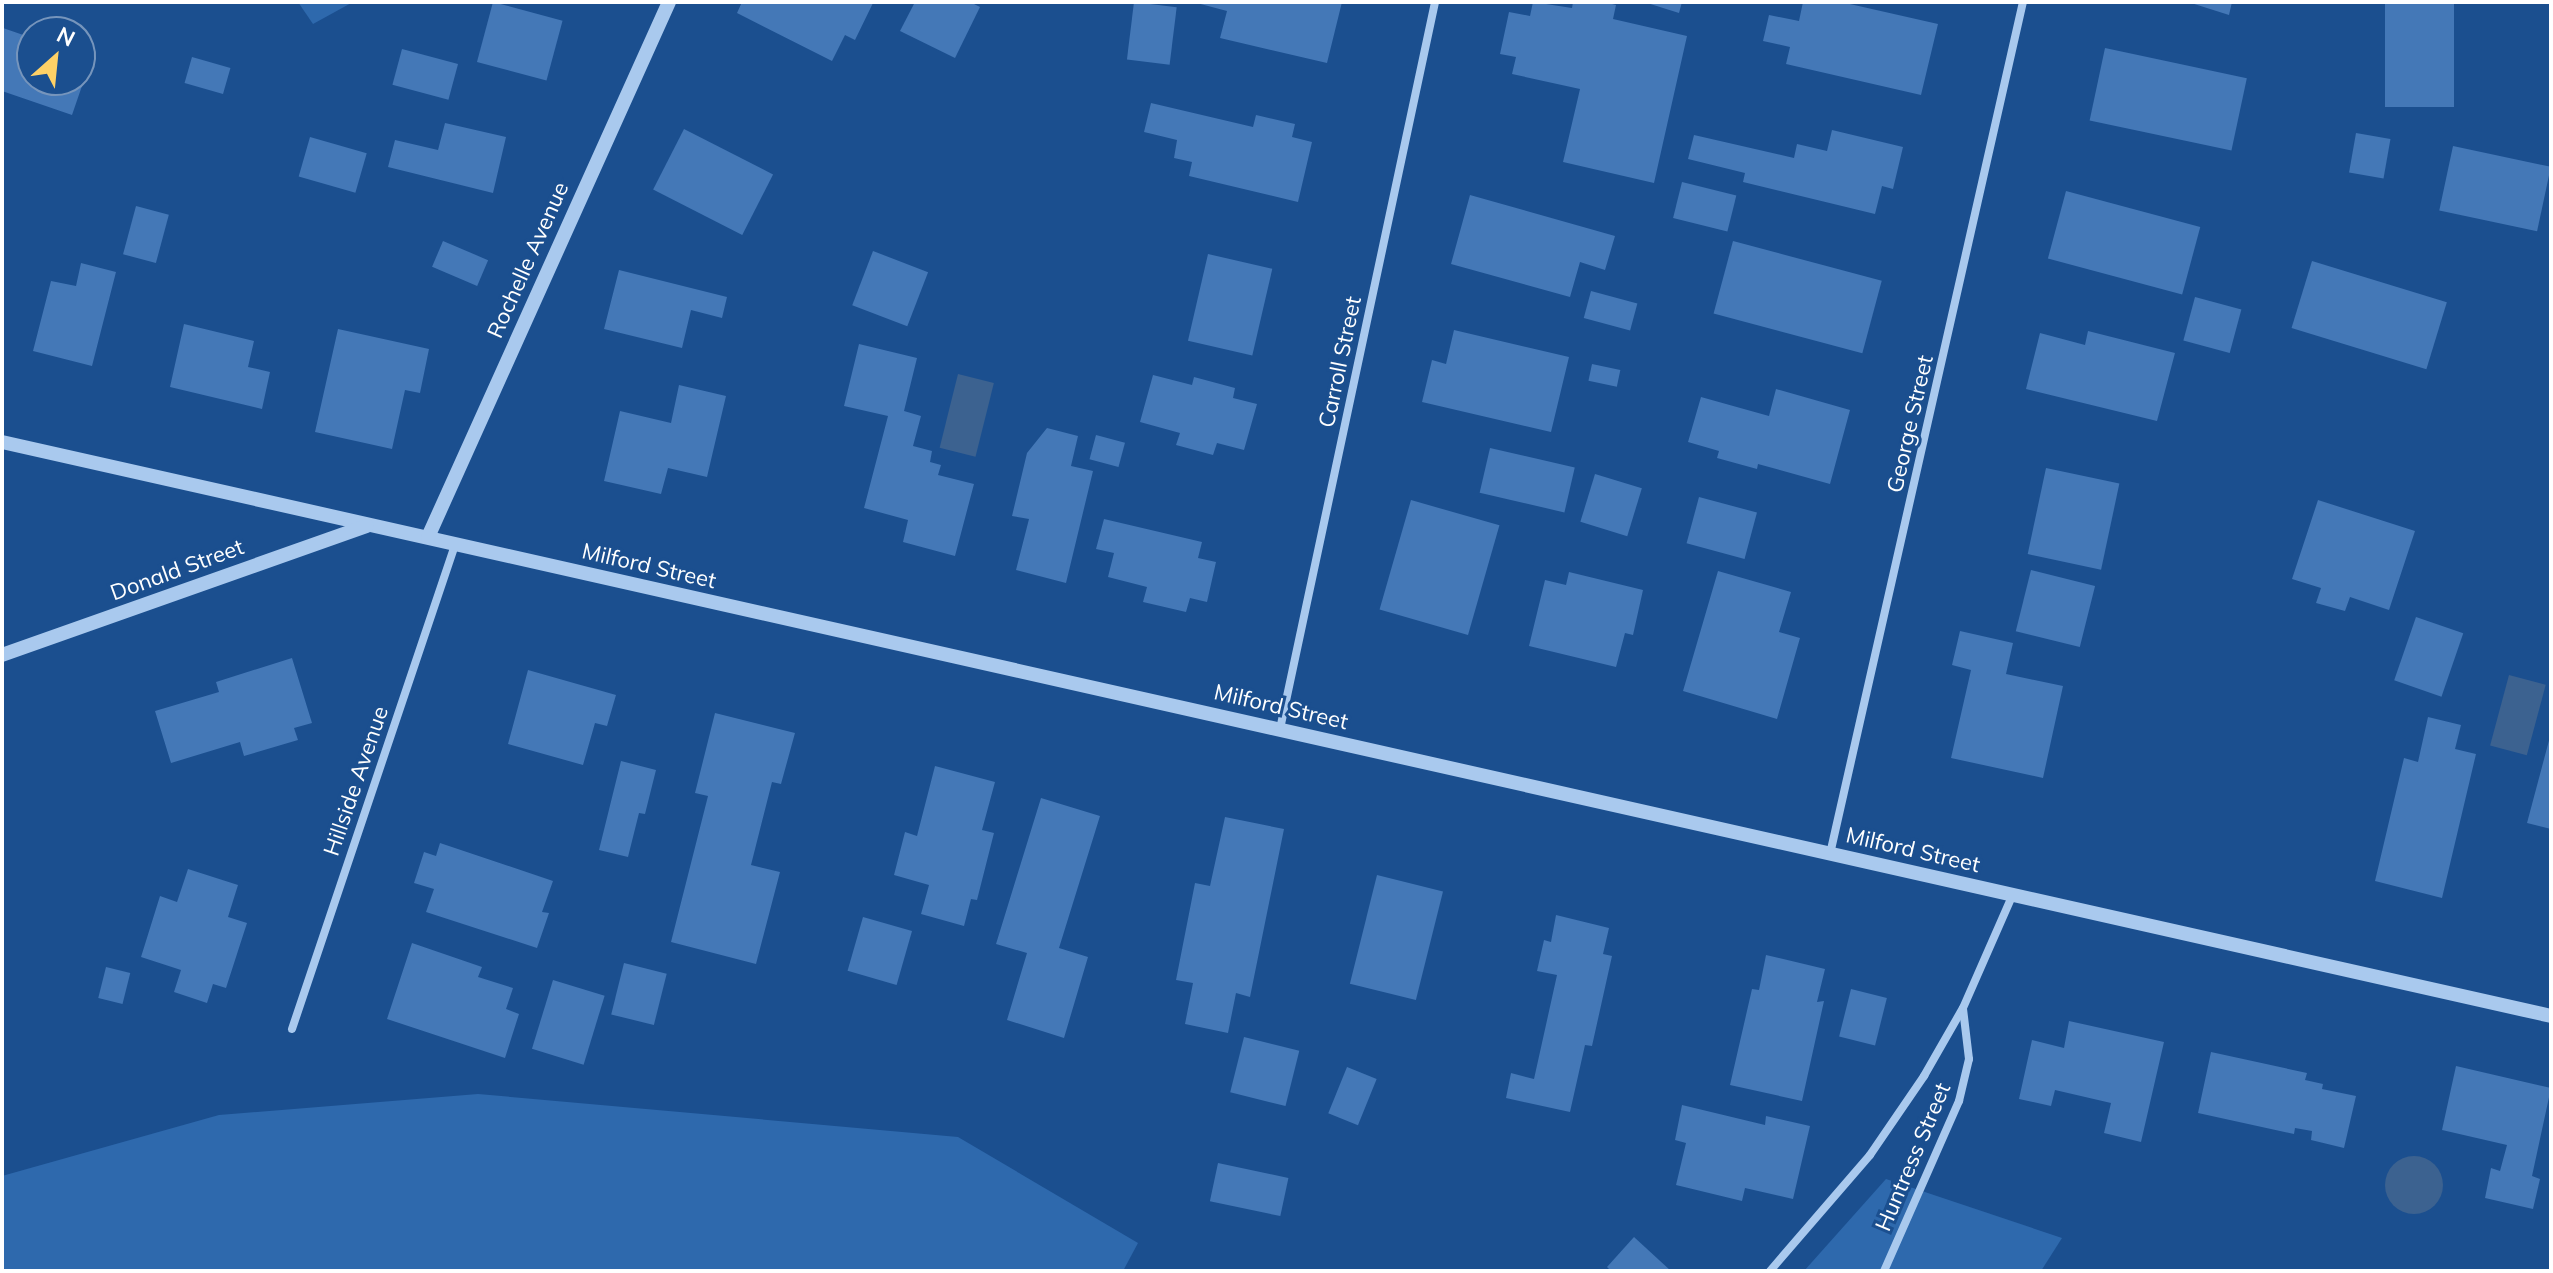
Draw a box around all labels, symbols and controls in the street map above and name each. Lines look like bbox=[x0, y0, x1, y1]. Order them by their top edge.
north arrow bbox=[16, 16, 96, 96]
text: N bbox=[52, 20, 80, 53]
street label: Rochelle Avenue bbox=[482, 178, 574, 342]
street label: Carroll Street bbox=[1313, 294, 1367, 430]
street label: George Street bbox=[1881, 353, 1939, 495]
street label: Donald Street bbox=[107, 534, 247, 606]
street label: Milford Street bbox=[579, 538, 719, 594]
street label: Milford Street bbox=[1211, 679, 1351, 735]
street label: Hillside Avenue bbox=[318, 703, 394, 859]
street label: Milford Street bbox=[1843, 822, 1983, 878]
street label: Huntress Street bbox=[1870, 1079, 1956, 1235]

